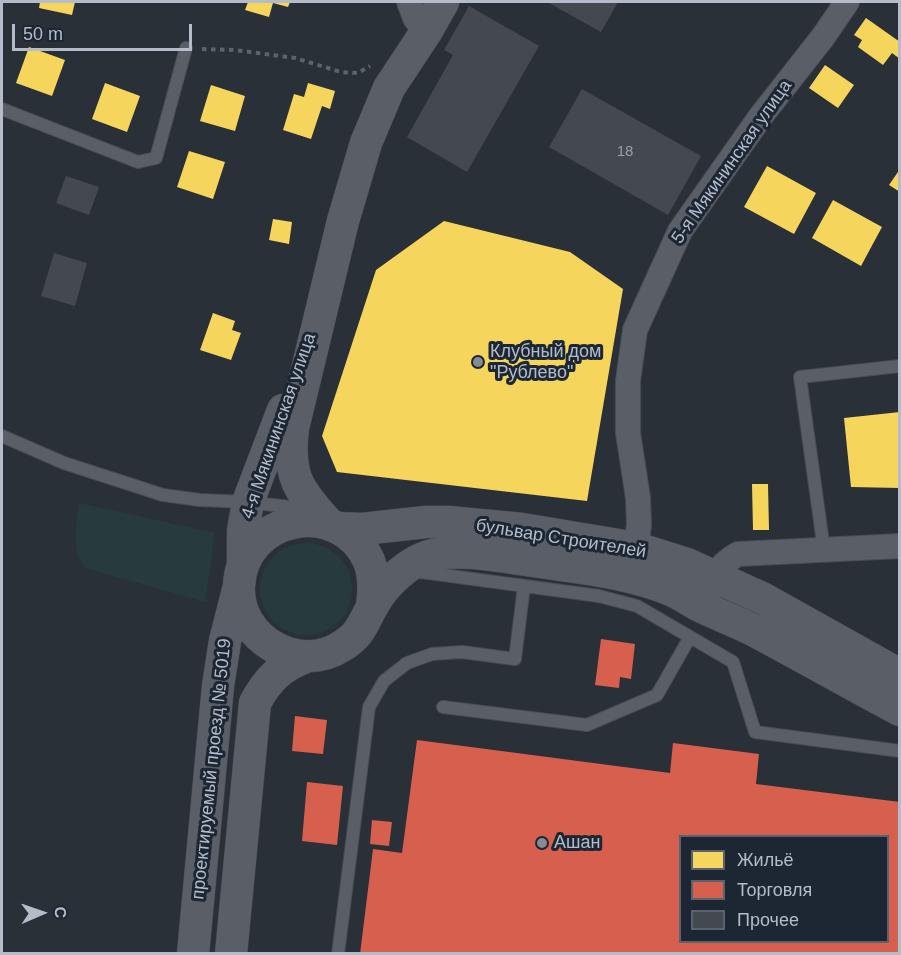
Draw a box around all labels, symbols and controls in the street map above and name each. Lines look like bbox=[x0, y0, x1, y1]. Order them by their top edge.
scale bar bbox=[15, 12, 195, 50]
text: 50 m bbox=[23, 24, 63, 44]
street label: 5-я Мякининская улица bbox=[667, 76, 797, 248]
house number: 18 bbox=[617, 143, 633, 161]
street label: 4-я Мякининская улица bbox=[237, 330, 321, 522]
place label: Клубный дом "Рублево" bbox=[490, 341, 601, 384]
marker: Клубный дом "Рублево" bbox=[471, 355, 485, 369]
street label: бульвар Строителей bbox=[474, 515, 648, 563]
street label: проектируемый проезд № 5019 bbox=[188, 637, 236, 901]
place label: Ашан bbox=[554, 832, 600, 854]
legend bbox=[679, 835, 889, 943]
marker: Ашан bbox=[535, 836, 549, 850]
text: Жильё bbox=[737, 850, 794, 870]
text: Торговля bbox=[737, 880, 812, 900]
north arrow bbox=[12, 883, 72, 943]
text: С bbox=[52, 906, 69, 918]
text: Прочее bbox=[737, 910, 799, 930]

